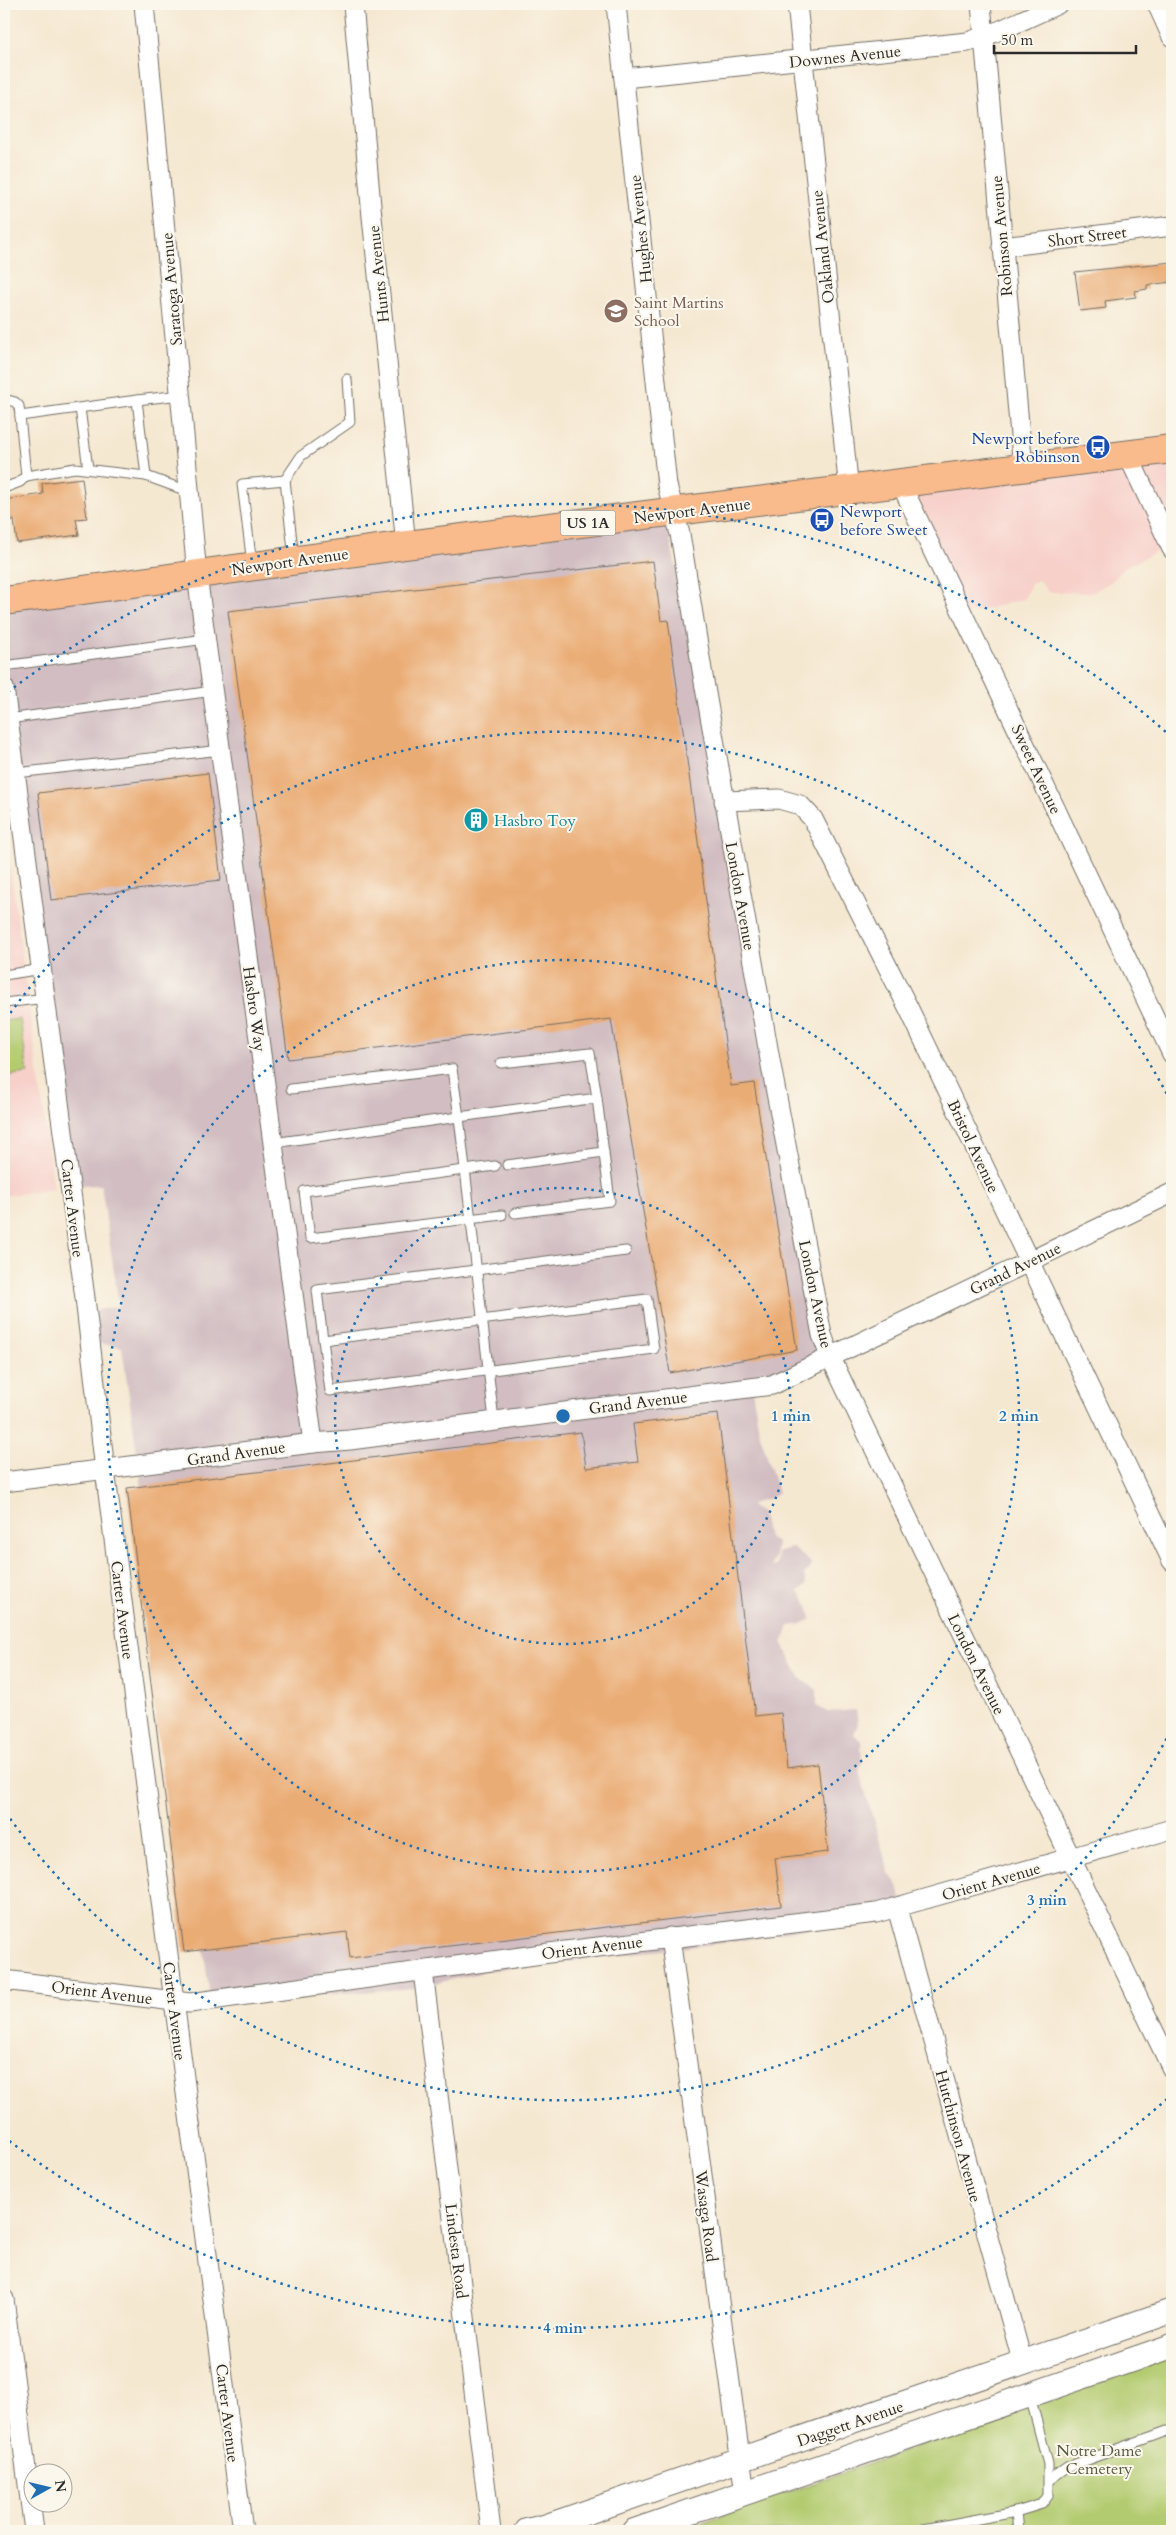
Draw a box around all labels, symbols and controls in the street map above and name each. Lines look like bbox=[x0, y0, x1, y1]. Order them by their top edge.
scale bar bbox=[994, 22, 1136, 54]
text: 50 m bbox=[1001, 30, 1033, 50]
street label: Downes Avenue bbox=[788, 40, 902, 74]
street label: Hughes Avenue bbox=[624, 174, 658, 284]
street label: Robinson Avenue bbox=[986, 175, 1018, 297]
street label: Oakland Avenue bbox=[806, 189, 840, 305]
street label: Short Street bbox=[1047, 221, 1128, 253]
street label: Hunts Avenue bbox=[363, 224, 395, 324]
street label: Saratoga Avenue bbox=[156, 231, 188, 346]
place label: Saint Martins School bbox=[634, 292, 724, 332]
school or university icon: Saint Martins School bbox=[603, 298, 629, 324]
place label: Newport before Robinson bbox=[971, 428, 1080, 468]
bus stop icon: Newport before Robinson bbox=[1085, 434, 1111, 460]
street label: Newport Avenue bbox=[632, 493, 752, 529]
place label: Newport before Sweet bbox=[840, 501, 927, 541]
bus stop icon: Newport before Sweet bbox=[809, 507, 835, 533]
road number: US 1A bbox=[560, 510, 616, 536]
street label: Newport Avenue bbox=[230, 543, 350, 581]
street label: Sweet Avenue bbox=[1006, 721, 1066, 818]
building icon: Hasbro Toy bbox=[463, 807, 489, 833]
place label: Hasbro Toy bbox=[494, 810, 576, 832]
street label: London Avenue bbox=[720, 840, 760, 952]
street label: Hasbro Way bbox=[237, 965, 271, 1054]
street label: Bristol Avenue bbox=[942, 1096, 1004, 1197]
street label: Carter Avenue bbox=[55, 1157, 89, 1259]
street label: Grand Avenue bbox=[966, 1237, 1065, 1301]
street label: London Avenue bbox=[793, 1238, 837, 1350]
street label: Grand Avenue bbox=[588, 1386, 689, 1420]
text: 1 min bbox=[771, 1406, 811, 1426]
text: 2 min bbox=[999, 1406, 1039, 1426]
centre of rings bbox=[554, 1407, 572, 1425]
street label: Grand Avenue bbox=[185, 1436, 287, 1472]
street label: Carter Avenue bbox=[105, 1559, 139, 1661]
street label: London Avenue bbox=[942, 1610, 1010, 1719]
street label: Orient Avenue bbox=[939, 1857, 1043, 1907]
text: 3 min bbox=[1027, 1890, 1067, 1910]
street label: Orient Avenue bbox=[540, 1931, 644, 1965]
street label: Carter Avenue bbox=[157, 1960, 191, 2062]
street label: Orient Avenue bbox=[50, 1976, 154, 2010]
street label: Hutchinson Avenue bbox=[930, 2068, 986, 2205]
street label: Wasaga Road bbox=[689, 2168, 723, 2264]
street label: Lindesta Road bbox=[439, 2202, 473, 2301]
text: 4 min bbox=[543, 2318, 583, 2338]
street label: Carter Avenue bbox=[210, 2362, 244, 2464]
street label: Daggett Avenue bbox=[794, 2395, 907, 2452]
park label: Notre Dame Cemetery bbox=[1056, 2440, 1142, 2480]
north arrow bbox=[22, 2462, 72, 2512]
text: N bbox=[50, 2479, 71, 2494]

